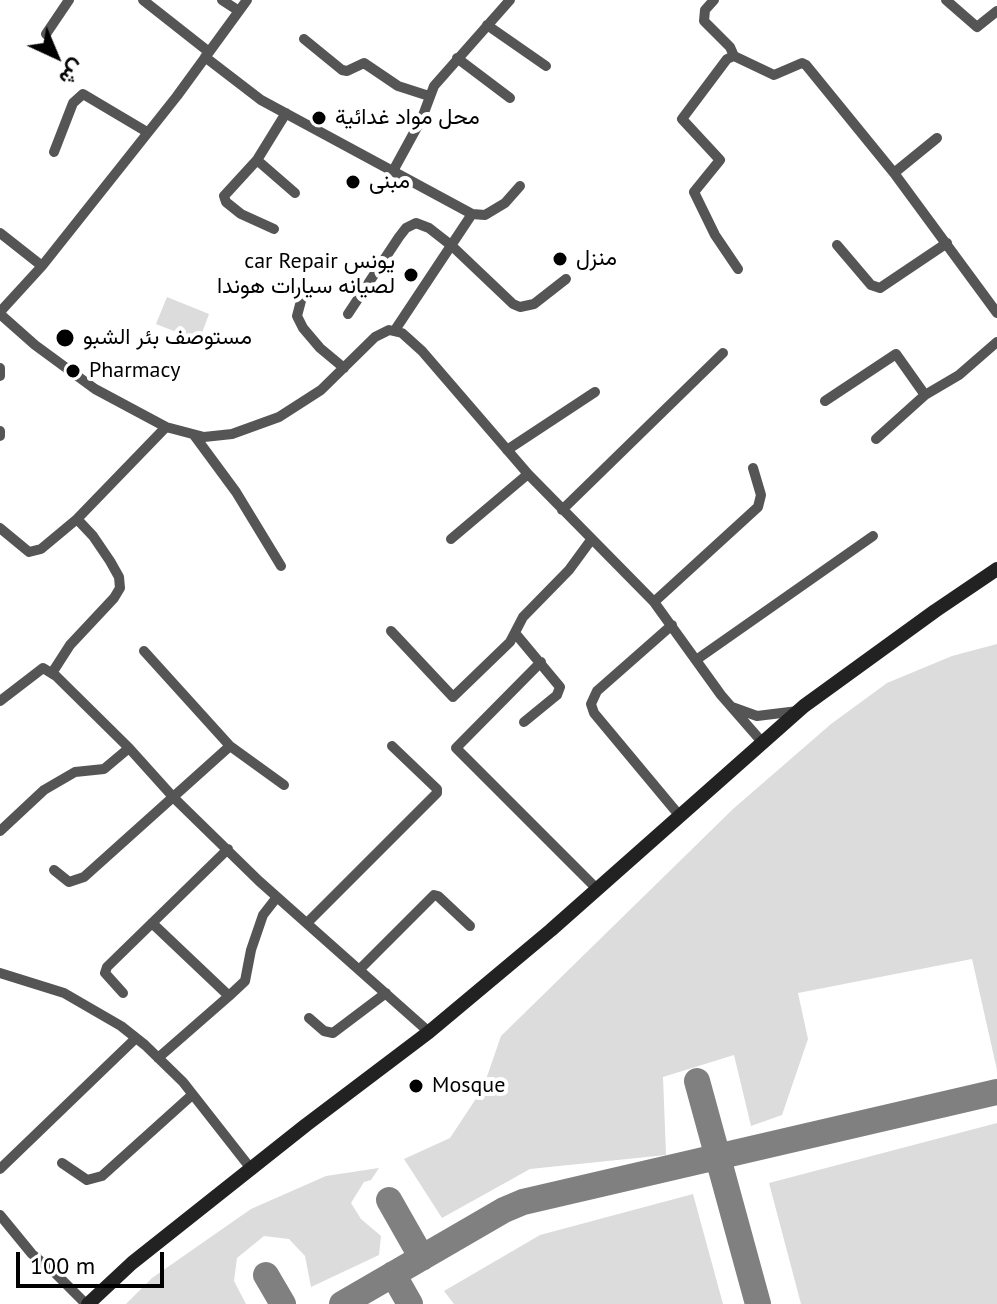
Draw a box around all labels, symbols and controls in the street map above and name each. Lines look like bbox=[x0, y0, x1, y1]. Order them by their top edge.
north arrow bbox=[16, 16, 96, 96]
text: ش bbox=[53, 54, 92, 93]
place label: محل مواد غدائية bbox=[335, 105, 480, 131]
marker: محل مواد غدائية bbox=[310, 109, 328, 127]
place label: مبنى bbox=[369, 169, 410, 195]
marker: مبنى bbox=[344, 173, 362, 191]
place label: منزل bbox=[576, 246, 617, 272]
place label: car Repair يونس لصيانه سيارات هوندا bbox=[217, 249, 395, 300]
marker: منزل bbox=[551, 250, 569, 268]
marker: car Repair يونس لصيانه سيارات هوندا bbox=[402, 266, 420, 284]
place label: مستوصف بئر الشبو bbox=[83, 325, 252, 351]
marker: مستوصف بئر الشبو bbox=[54, 327, 76, 349]
place label: Pharmacy bbox=[89, 358, 180, 384]
marker: Pharmacy bbox=[64, 362, 82, 380]
place label: Mosque bbox=[432, 1073, 505, 1099]
marker: Mosque bbox=[407, 1077, 425, 1095]
scale bar bbox=[20, 1236, 168, 1286]
text: 100 m bbox=[30, 1250, 95, 1281]

